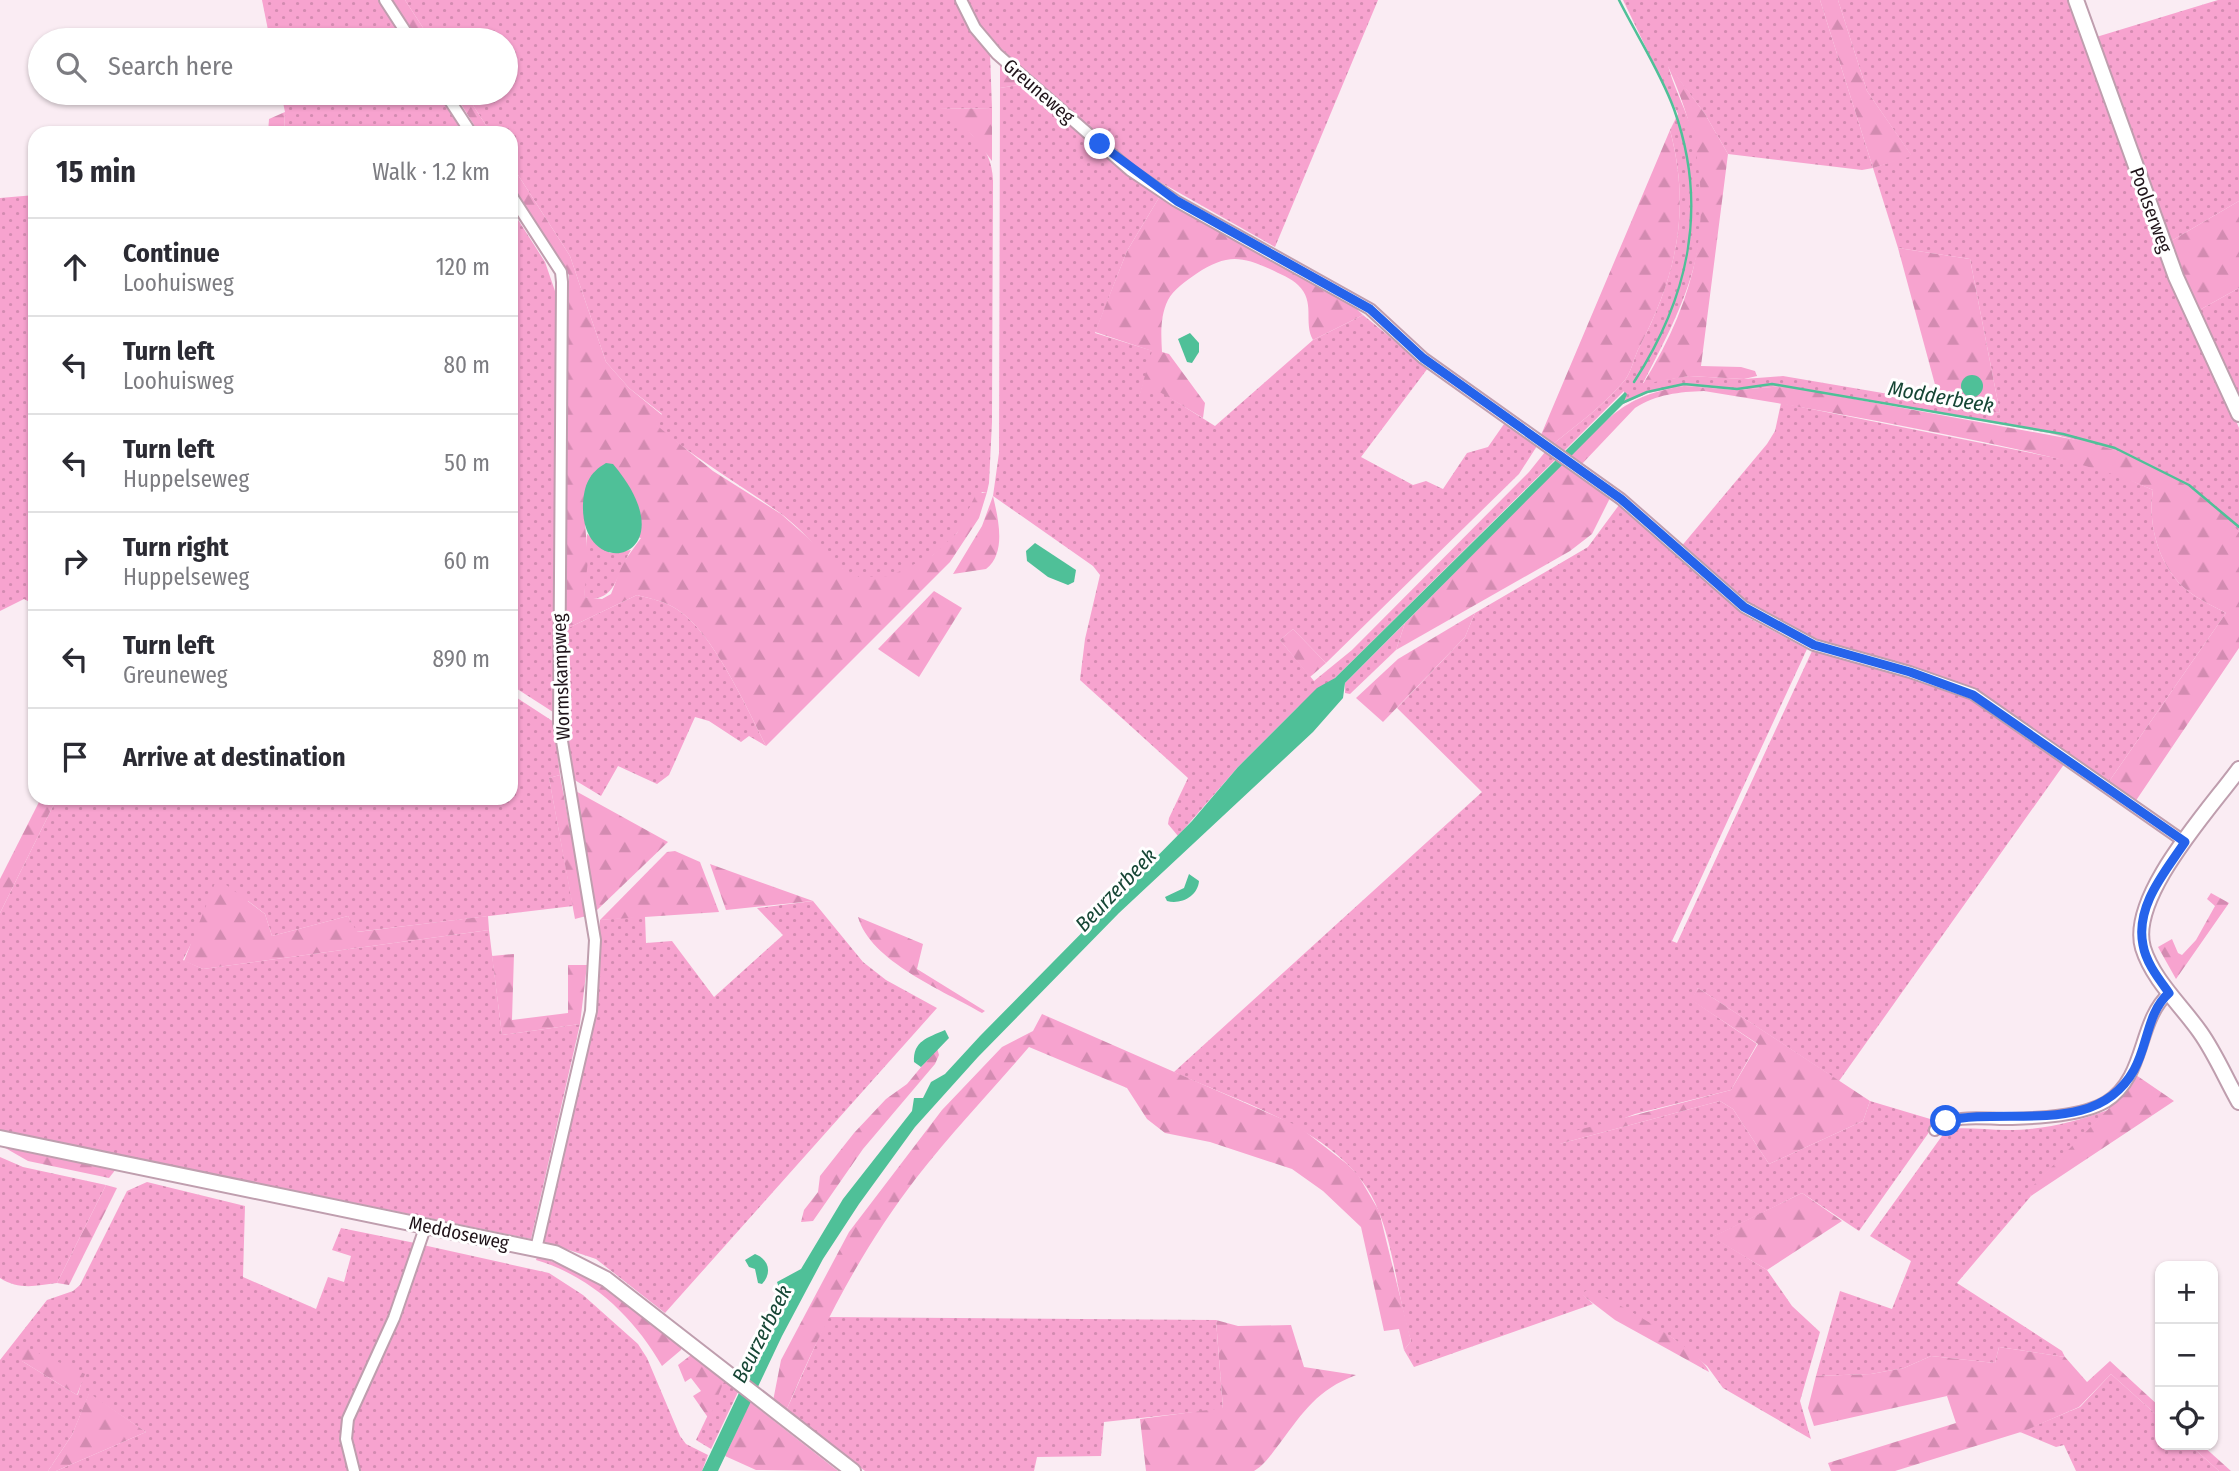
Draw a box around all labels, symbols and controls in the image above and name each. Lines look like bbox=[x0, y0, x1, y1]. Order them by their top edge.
search box bbox=[28, 28, 518, 105]
icon: search bbox=[52, 48, 90, 86]
text: Search here bbox=[108, 51, 233, 82]
street label: Greuneweg bbox=[999, 54, 1079, 128]
route end bbox=[1084, 128, 1115, 159]
text: 15 min bbox=[56, 154, 136, 190]
text: Walk · 1.2 km bbox=[372, 158, 490, 186]
street label: Poolserweg bbox=[2125, 164, 2177, 256]
text: Continue bbox=[123, 238, 220, 269]
icon: ahead bbox=[56, 248, 94, 286]
text: 120 m bbox=[436, 253, 490, 281]
text: Loohuisweg bbox=[123, 269, 234, 297]
text: Turn left bbox=[123, 336, 215, 367]
icon: left bbox=[56, 346, 94, 384]
text: 80 m bbox=[443, 351, 490, 379]
text: Loohuisweg bbox=[123, 367, 234, 395]
water label: Modderbeek bbox=[1886, 375, 1996, 419]
text: Turn left bbox=[123, 434, 215, 465]
icon: left bbox=[56, 444, 94, 482]
text: 50 m bbox=[444, 449, 490, 477]
text: Huppelseweg bbox=[123, 465, 249, 493]
text: Turn right bbox=[123, 532, 229, 563]
icon: right bbox=[56, 542, 94, 580]
text: 60 m bbox=[444, 547, 490, 575]
text: Huppelseweg bbox=[123, 563, 249, 591]
street label: Wormskampweg bbox=[547, 613, 575, 741]
text: Turn left bbox=[123, 630, 215, 661]
icon: left bbox=[56, 640, 94, 678]
text: 890 m bbox=[433, 645, 490, 673]
text: Greuneweg bbox=[123, 661, 228, 689]
icon: arrive bbox=[56, 738, 94, 776]
text: Arrive at destination bbox=[123, 742, 346, 773]
water label: Beurzerbeek bbox=[1070, 843, 1162, 937]
route start bbox=[1930, 1105, 1961, 1136]
street label: Meddoseweg bbox=[407, 1211, 511, 1255]
map controls bbox=[2155, 1261, 2218, 1450]
button: + bbox=[2155, 1261, 2218, 1324]
water label: Beurzerbeek bbox=[726, 1281, 798, 1387]
button: − bbox=[2155, 1324, 2218, 1387]
button: locate bbox=[2155, 1387, 2218, 1450]

